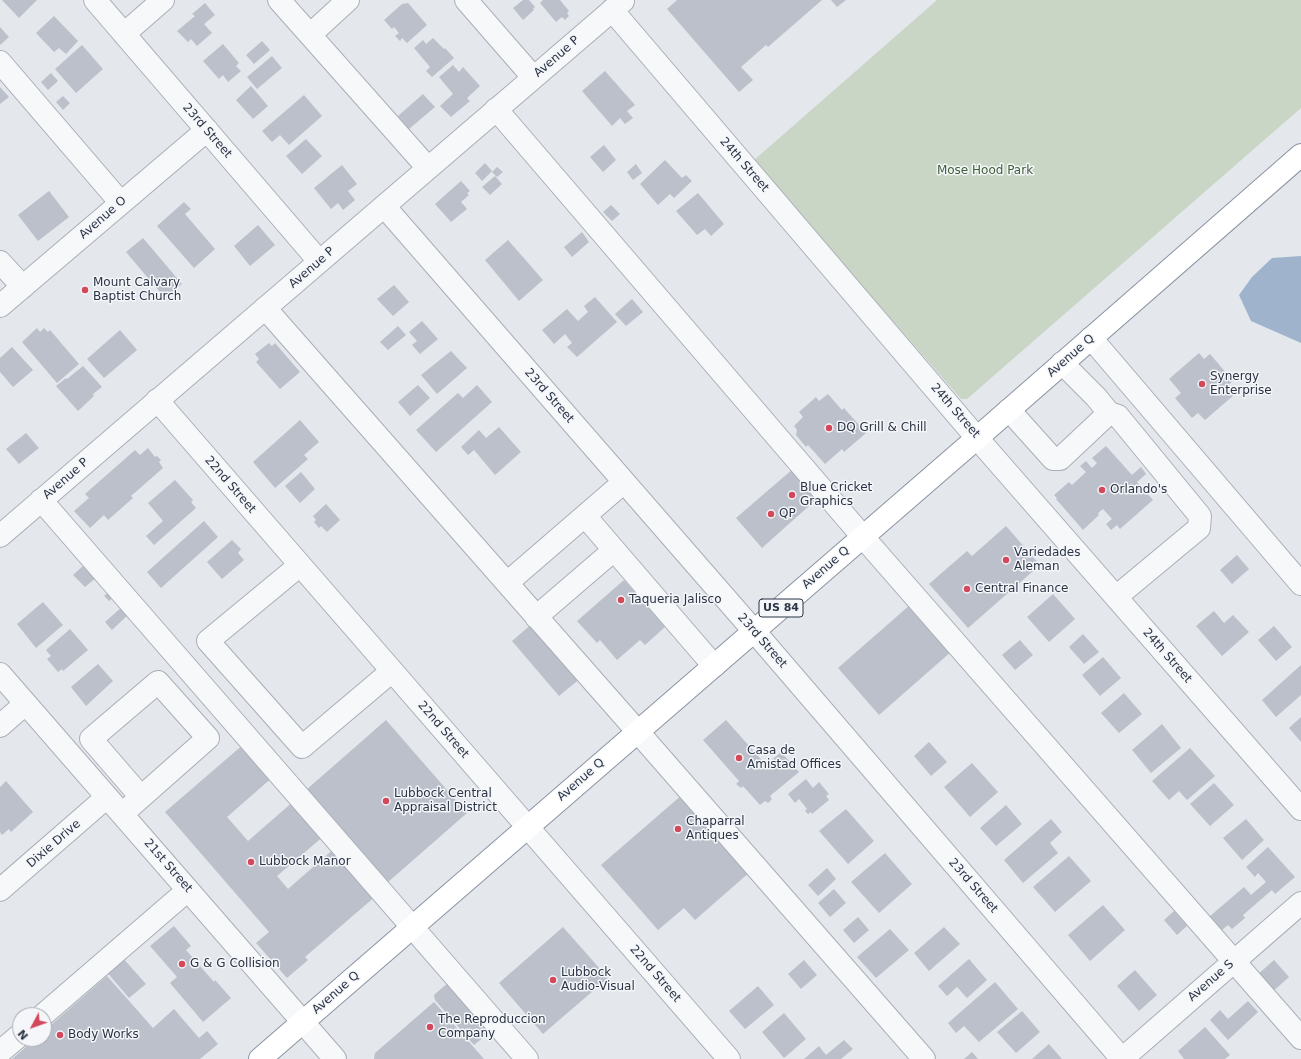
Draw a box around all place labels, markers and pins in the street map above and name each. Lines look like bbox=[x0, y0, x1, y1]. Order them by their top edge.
place label: Mount Calvary Baptist Church bbox=[93, 276, 181, 304]
marker: Mount Calvary Baptist Church bbox=[80, 285, 90, 295]
place label: Synergy Enterprise bbox=[1210, 370, 1272, 398]
marker: Synergy Enterprise bbox=[1197, 379, 1207, 389]
place label: DQ Grill & Chill bbox=[837, 421, 927, 435]
marker: DQ Grill & Chill bbox=[824, 423, 834, 433]
place label: Blue Cricket Graphics bbox=[800, 481, 872, 509]
place label: Orlando's bbox=[1110, 483, 1167, 497]
marker: Orlando's bbox=[1097, 485, 1107, 495]
marker: Blue Cricket Graphics bbox=[787, 490, 797, 500]
place label: QP bbox=[779, 507, 796, 521]
marker: QP bbox=[766, 509, 776, 519]
place label: Variedades Aleman bbox=[1014, 546, 1081, 574]
marker: Variedades Aleman bbox=[1001, 555, 1011, 565]
place label: Central Finance bbox=[975, 582, 1068, 596]
marker: Central Finance bbox=[962, 584, 972, 594]
place label: Taqueria Jalisco bbox=[629, 593, 721, 607]
marker: Taqueria Jalisco bbox=[616, 595, 626, 605]
place label: Casa de Amistad Offices bbox=[747, 744, 841, 772]
marker: Casa de Amistad Offices bbox=[734, 753, 744, 763]
place label: Lubbock Central Appraisal District bbox=[394, 787, 497, 815]
marker: Lubbock Central Appraisal District bbox=[381, 796, 391, 806]
place label: Chaparral Antiques bbox=[686, 815, 745, 843]
marker: Chaparral Antiques bbox=[673, 824, 683, 834]
place label: Lubbock Manor bbox=[259, 855, 351, 869]
marker: Lubbock Manor bbox=[246, 857, 256, 867]
place label: G & G Collision bbox=[190, 957, 280, 971]
marker: G & G Collision bbox=[177, 959, 187, 969]
place label: Lubbock Audio-Visual bbox=[561, 966, 635, 994]
marker: Lubbock Audio-Visual bbox=[548, 975, 558, 985]
place label: The Reproduccion Company bbox=[438, 1013, 546, 1041]
marker: The Reproduccion Company bbox=[425, 1022, 435, 1032]
place label: Body Works bbox=[68, 1028, 139, 1042]
marker: Body Works bbox=[55, 1030, 65, 1040]

